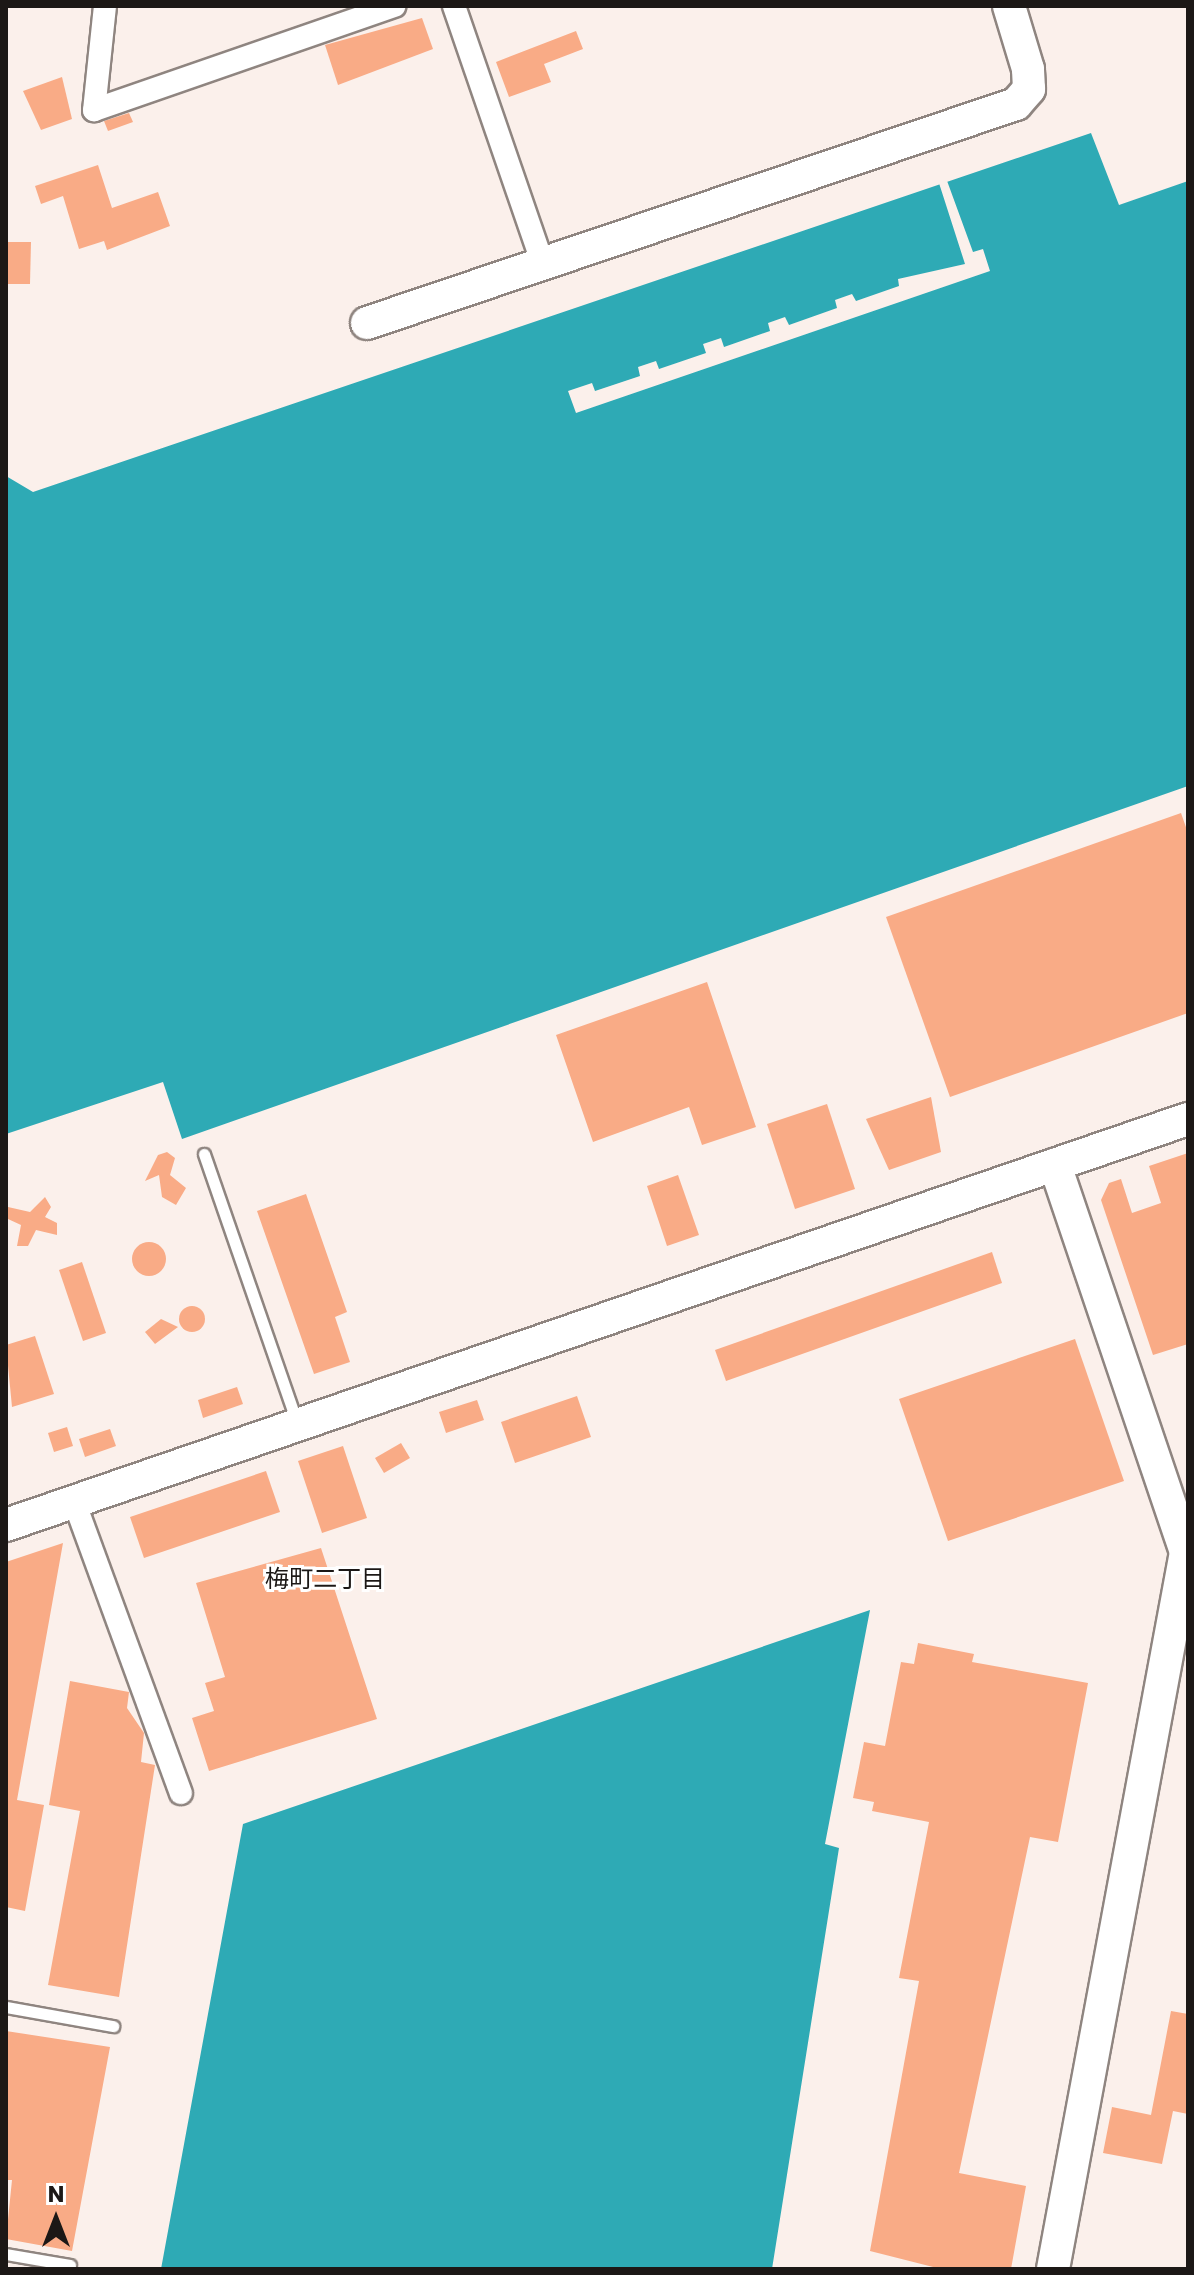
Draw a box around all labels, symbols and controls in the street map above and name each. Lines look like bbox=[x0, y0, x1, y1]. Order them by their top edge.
district label: 梅町二丁目 bbox=[265, 1565, 385, 1593]
north arrow bbox=[16, 2179, 96, 2259]
text: N bbox=[48, 2179, 64, 2210]

